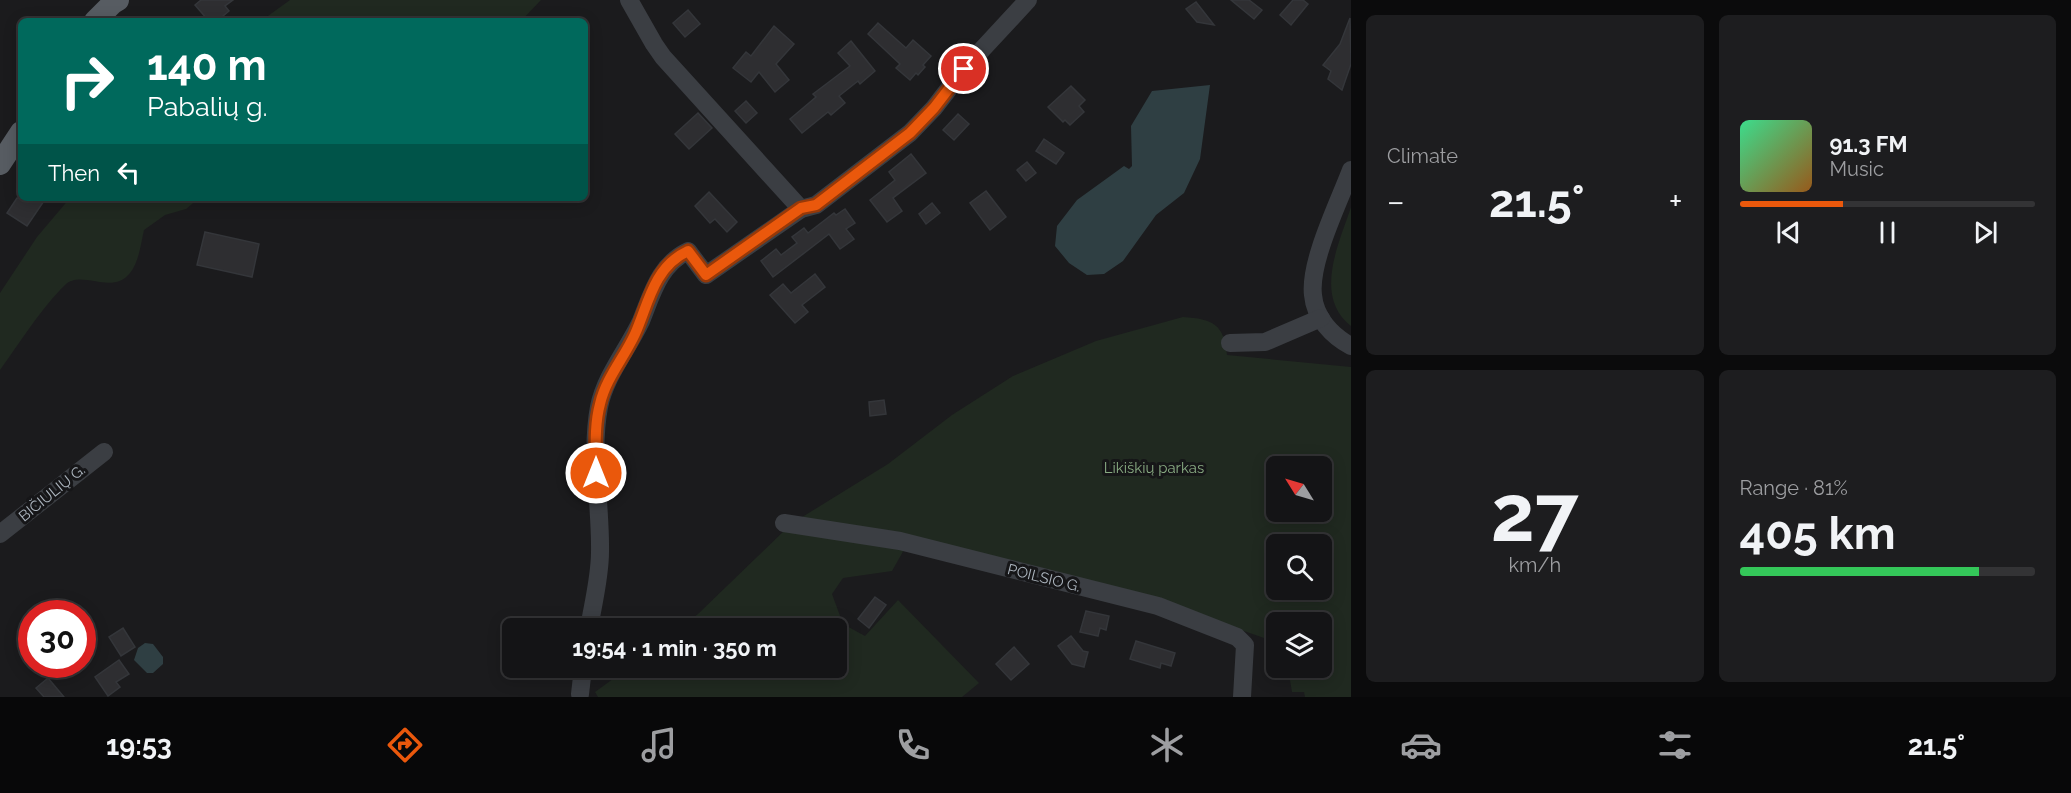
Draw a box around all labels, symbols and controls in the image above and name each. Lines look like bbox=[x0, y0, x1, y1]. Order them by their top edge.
text: 140 m bbox=[147, 41, 267, 90]
icon: right bbox=[48, 42, 126, 120]
pin bbox=[938, 43, 989, 94]
icon: arrive bbox=[947, 52, 980, 85]
text: Pabalių g. bbox=[147, 91, 268, 122]
text: 91.3 FM bbox=[1830, 131, 1908, 157]
text: Climate bbox=[1387, 144, 1458, 168]
icon: left bbox=[112, 156, 145, 189]
text: Music bbox=[1830, 157, 1884, 181]
text: Then bbox=[48, 160, 100, 186]
text: 21.5° bbox=[1489, 175, 1585, 228]
text: − bbox=[1387, 182, 1405, 221]
text: + bbox=[1669, 182, 1683, 221]
icon: previous bbox=[1772, 216, 1805, 249]
icon: pause bbox=[1871, 216, 1904, 249]
icon: next bbox=[1969, 216, 2002, 249]
position arrow bbox=[564, 441, 628, 505]
north arrow bbox=[1266, 456, 1332, 522]
map controls bbox=[1266, 456, 1332, 678]
park label: Likiškių parkas bbox=[1104, 459, 1204, 477]
street label: BIČIULIŲ G. bbox=[15, 460, 89, 525]
text: 27 bbox=[1491, 468, 1579, 559]
text: Range · 81% bbox=[1740, 476, 1848, 500]
text: 405 km bbox=[1740, 507, 1896, 560]
button: search bbox=[1266, 534, 1332, 600]
text: km/h bbox=[1508, 553, 1561, 577]
street label: POILSIO G. bbox=[1006, 560, 1082, 596]
speed limit sign: 30 bbox=[18, 600, 96, 678]
button: layers bbox=[1266, 612, 1332, 678]
text: 19:54 · 1 min · 350 m bbox=[572, 635, 777, 661]
icon: directions bbox=[384, 724, 426, 766]
icon: music bbox=[638, 724, 680, 766]
icon: phone bbox=[892, 724, 934, 766]
icon: climate bbox=[1146, 724, 1188, 766]
icon: car bbox=[1400, 724, 1442, 766]
icon: filters bbox=[1654, 724, 1696, 766]
text: 19:53 bbox=[106, 730, 172, 761]
text: 21.5° bbox=[1908, 730, 1965, 761]

